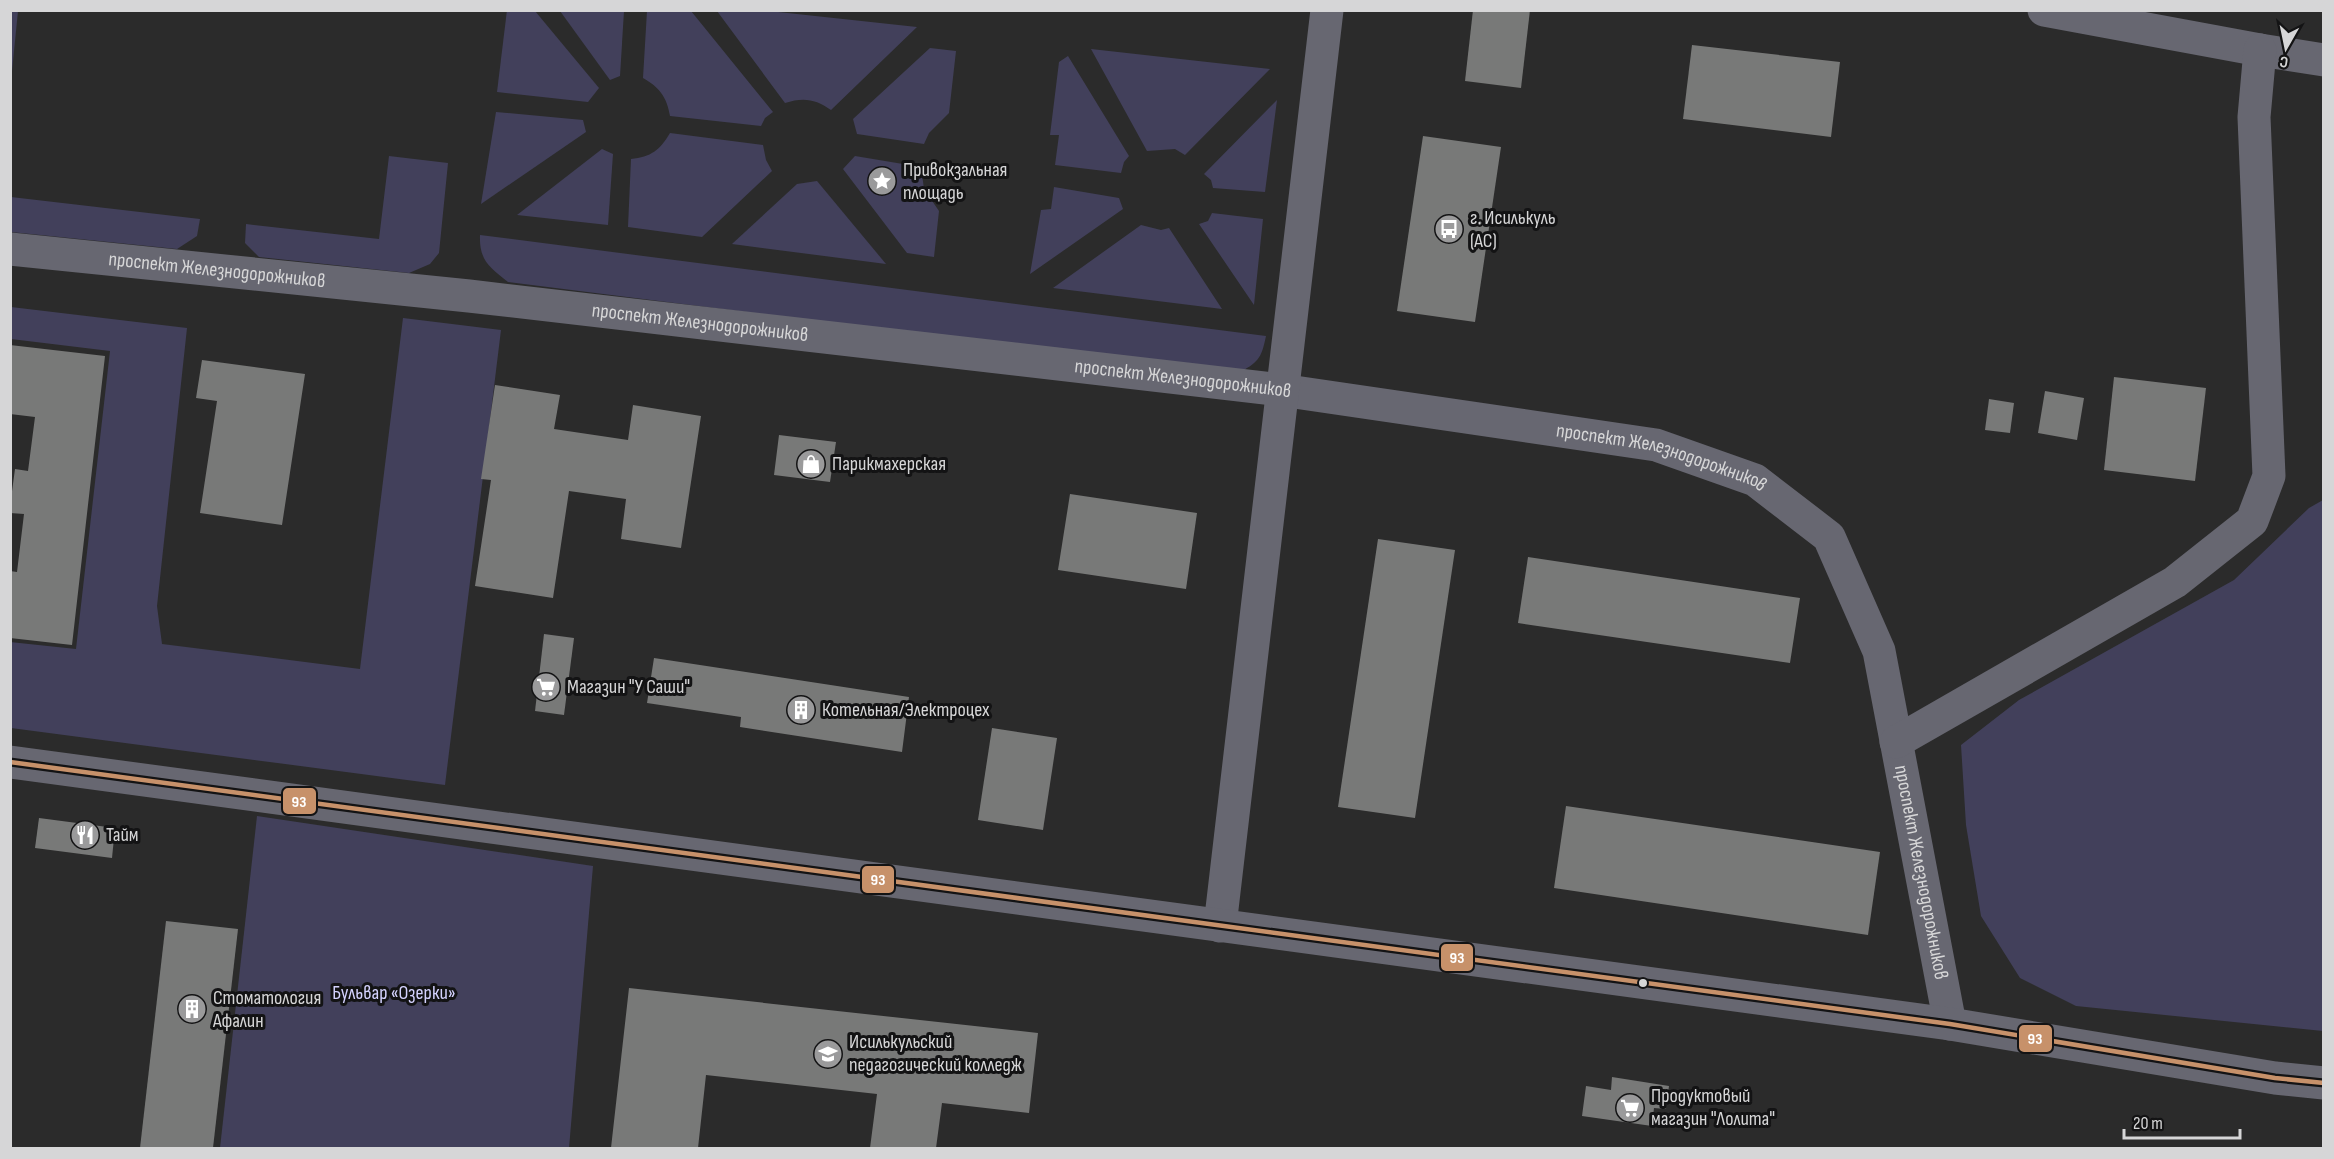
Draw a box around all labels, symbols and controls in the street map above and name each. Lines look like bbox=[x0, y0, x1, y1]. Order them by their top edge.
north arrow bbox=[2256, 18, 2316, 78]
text: С bbox=[2278, 51, 2289, 71]
place label: Привокзальная площадь bbox=[903, 158, 1007, 205]
place icon: Привокзальная площадь bbox=[866, 165, 898, 197]
place label: г. Исилькуль (АС) bbox=[1470, 206, 1556, 253]
bus stop icon: г. Исилькуль (АС) bbox=[1433, 213, 1465, 245]
street label: проспект Железнодорожников bbox=[107, 247, 327, 293]
street label: проспект Железнодорожников bbox=[590, 298, 810, 347]
street label: проспект Железнодорожников bbox=[1073, 354, 1293, 403]
street label: проспект Железнодорожников bbox=[1555, 419, 1772, 497]
shop icon: Парикмахерская bbox=[795, 448, 827, 480]
place label: Парикмахерская bbox=[832, 452, 946, 476]
supermarket icon: Магазин "У Саши" bbox=[530, 671, 562, 703]
place label: Магазин "У Саши" bbox=[567, 675, 690, 699]
building icon: Котельная/Электроцех bbox=[785, 694, 817, 726]
place label: Котельная/Электроцех bbox=[822, 698, 990, 722]
street label: проспект Железнодорожников bbox=[1889, 763, 1953, 982]
line badge: 93 bbox=[282, 787, 317, 815]
text: 93 bbox=[292, 793, 306, 812]
restaurant icon: Тайм bbox=[69, 819, 101, 851]
place label: Тайм bbox=[106, 823, 139, 847]
line badge: 93 bbox=[861, 865, 895, 894]
text: 93 bbox=[871, 871, 885, 890]
line badge: 93 bbox=[1440, 943, 1474, 972]
text: 93 bbox=[1450, 949, 1464, 968]
unlabelled marker bbox=[1637, 977, 1649, 989]
park label: Бульвар «Озерки» bbox=[332, 981, 456, 1005]
place label: Стоматология Афалин bbox=[212, 986, 321, 1033]
building icon: Стоматология Афалин bbox=[176, 993, 208, 1025]
line badge: 93 bbox=[2018, 1024, 2053, 1053]
place label: Исилькульский педагогический колледж bbox=[849, 1030, 1022, 1077]
text: 93 bbox=[2028, 1030, 2042, 1049]
school or university icon: Исилькульский педагогический колледж bbox=[812, 1038, 844, 1070]
place label: Продуктовый магазин "Лолита" bbox=[1651, 1084, 1775, 1131]
supermarket icon: Продуктовый магазин "Лолита" bbox=[1614, 1092, 1646, 1124]
scale bar bbox=[2124, 1102, 2240, 1140]
text: 20 m bbox=[2133, 1113, 2163, 1134]

